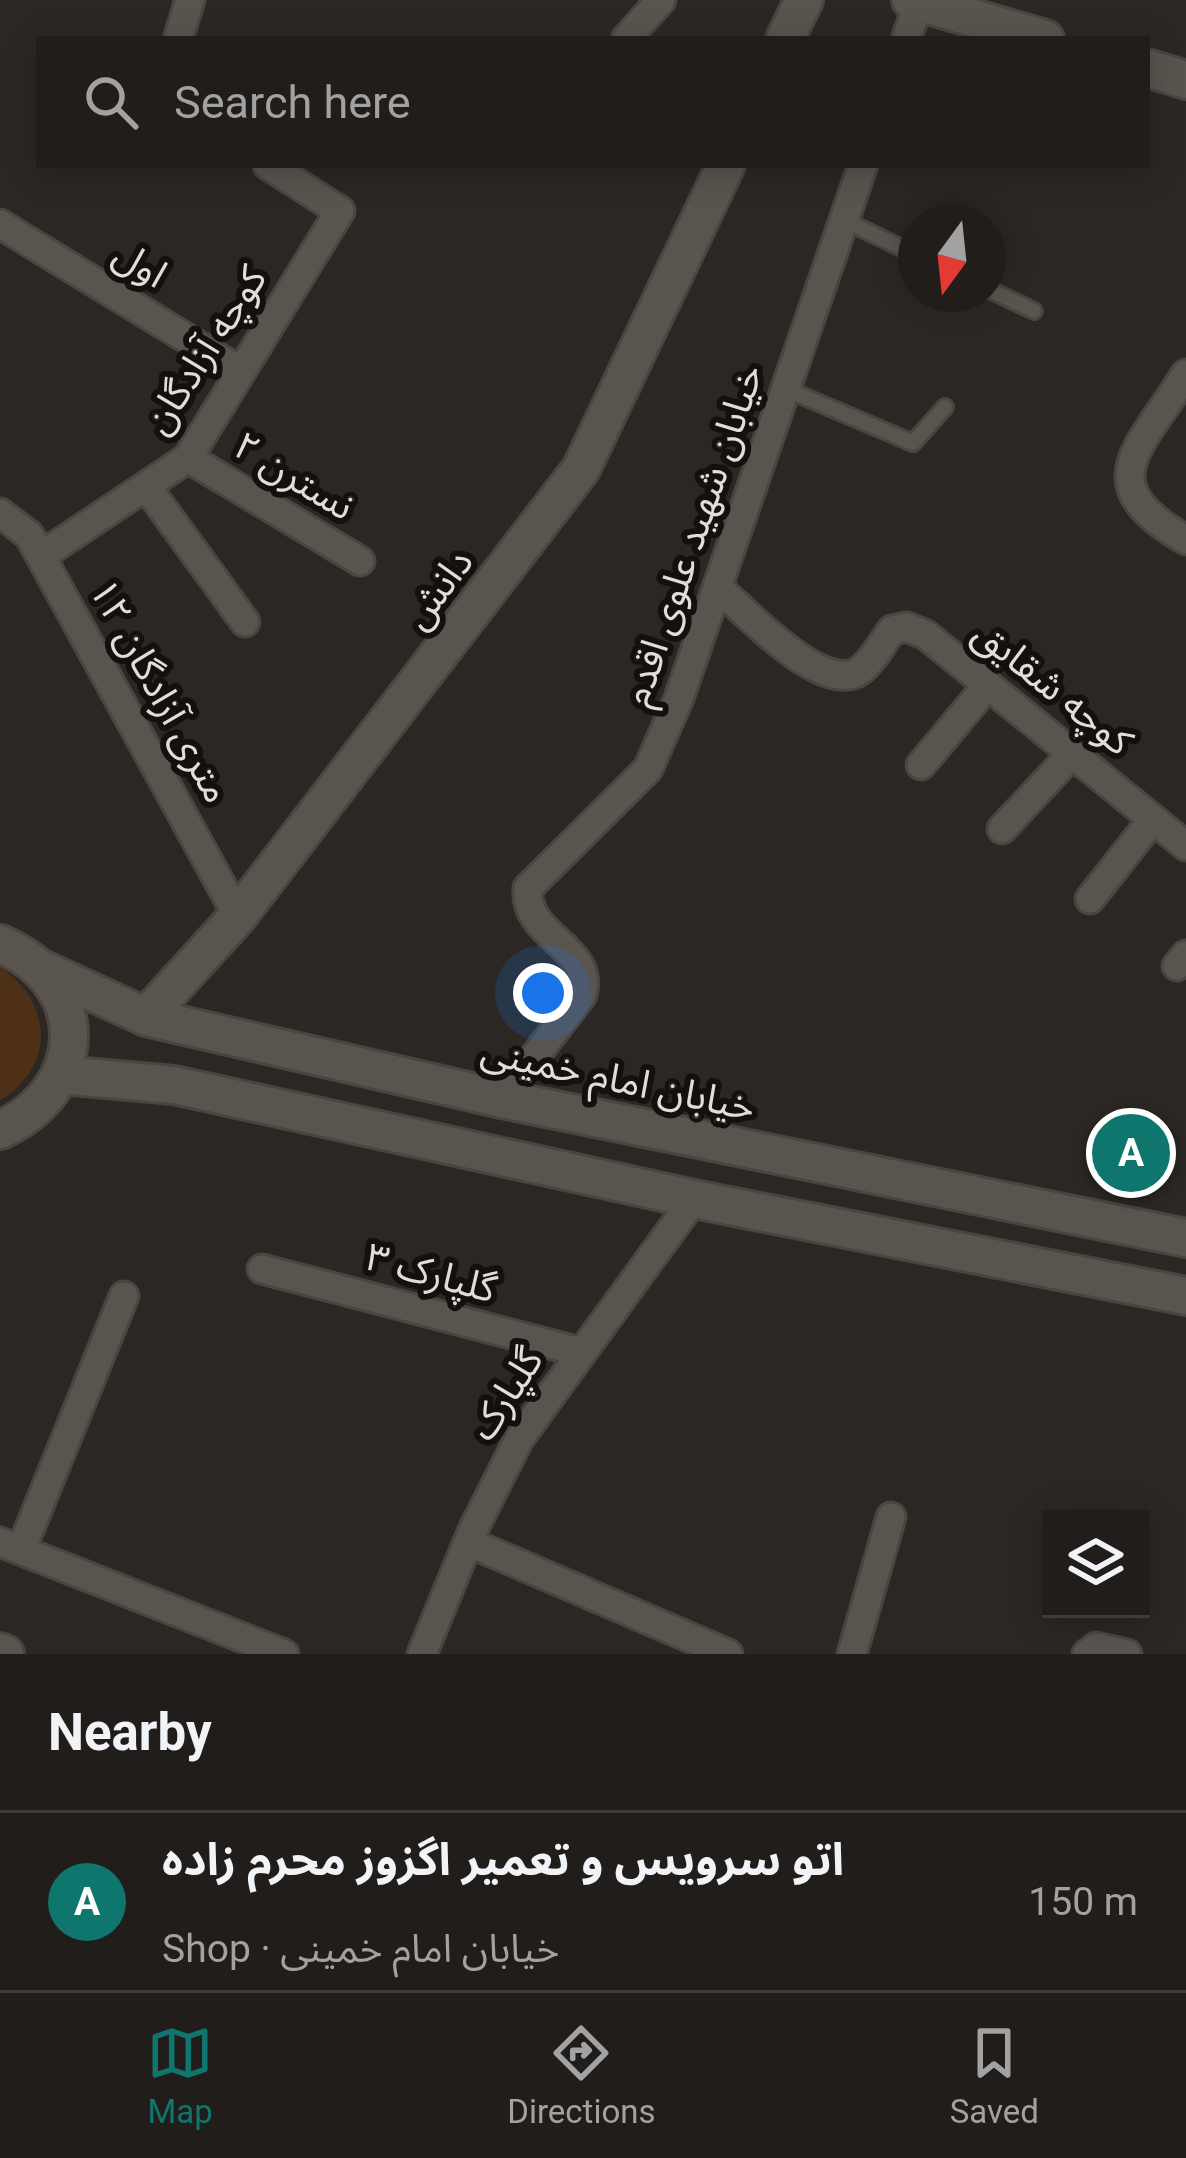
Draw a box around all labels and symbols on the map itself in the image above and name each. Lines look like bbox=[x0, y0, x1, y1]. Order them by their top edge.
north arrow bbox=[898, 204, 1006, 312]
street label: اول bbox=[105, 230, 175, 298]
street label: کوچه آزادگان bbox=[134, 257, 278, 444]
street label: خیابان شهید علوی اقدم bbox=[613, 358, 779, 714]
street label: نسترن ۲ bbox=[225, 422, 363, 530]
street label: دانش bbox=[393, 540, 483, 638]
street label: ۱۲ متری آزادگان bbox=[80, 571, 240, 811]
street label: کوچه شقایق bbox=[963, 609, 1142, 767]
your location bbox=[513, 963, 573, 1023]
street label: خیابان امام خمینی bbox=[476, 1028, 759, 1136]
pin: A bbox=[1092, 1108, 1170, 1198]
street label: گلپارک ۳ bbox=[360, 1234, 502, 1315]
street label: گلپارک bbox=[459, 1339, 555, 1450]

